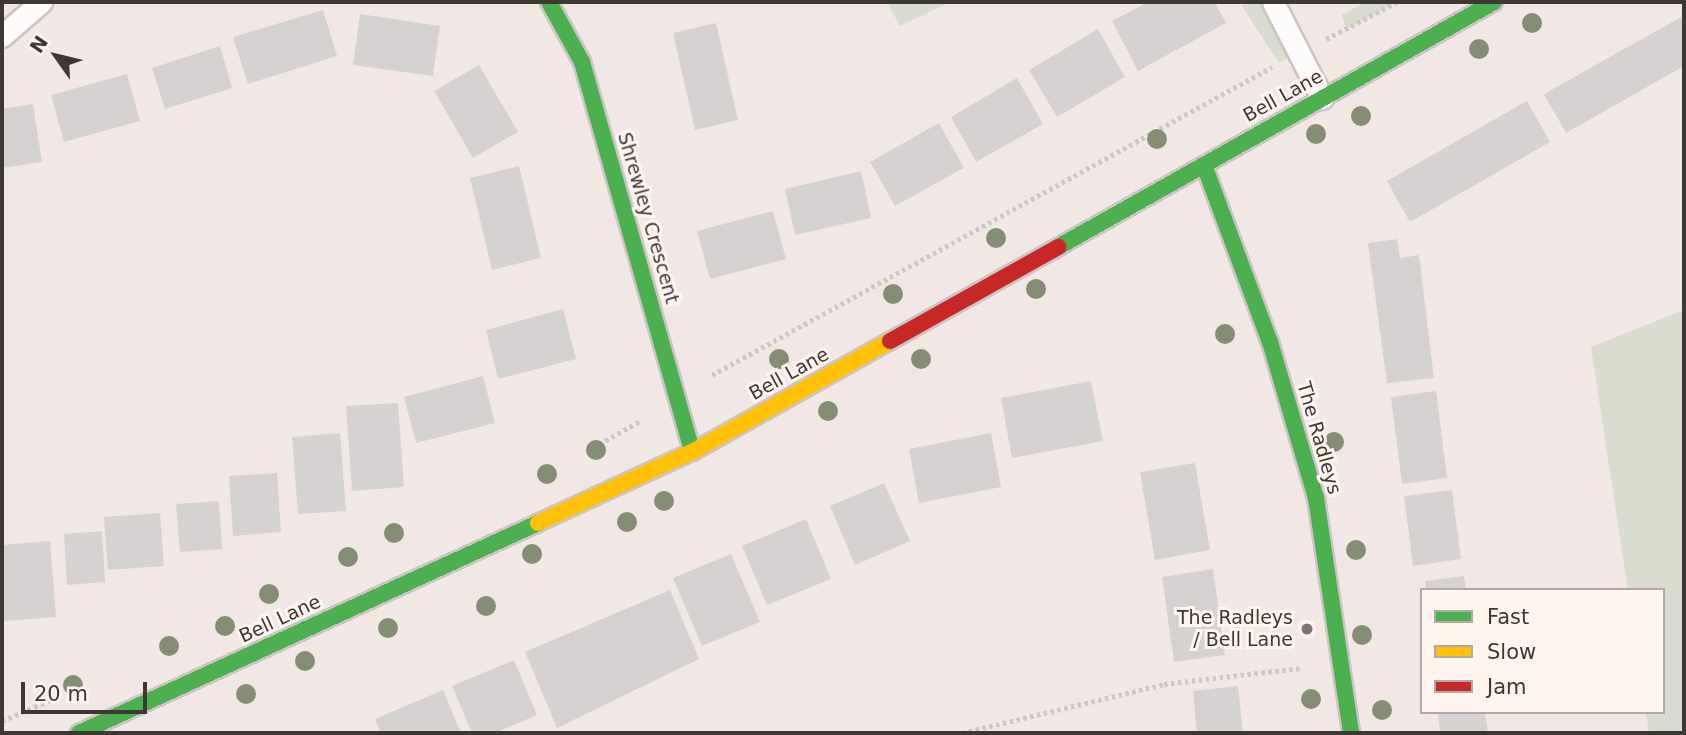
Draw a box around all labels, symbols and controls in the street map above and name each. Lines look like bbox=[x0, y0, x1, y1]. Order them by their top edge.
north arrow bbox=[21, 21, 91, 91]
text: N bbox=[25, 32, 52, 57]
street label: Bell Lane bbox=[1239, 65, 1327, 127]
street label: Shrewley Crescent bbox=[613, 130, 683, 306]
street label: Bell Lane bbox=[745, 343, 833, 405]
street label: The Radleys bbox=[1292, 379, 1346, 497]
legend bbox=[1420, 588, 1665, 714]
street label: Bell Lane bbox=[236, 590, 324, 648]
text: Fast bbox=[1487, 605, 1529, 629]
place label: The Radleys / Bell Lane bbox=[1177, 607, 1293, 651]
marker: The Radleys / Bell Lane bbox=[1299, 621, 1315, 637]
text: Slow bbox=[1487, 640, 1536, 664]
scale bar bbox=[24, 668, 150, 712]
text: Jam bbox=[1487, 675, 1527, 699]
text: 20 m bbox=[34, 682, 88, 706]

